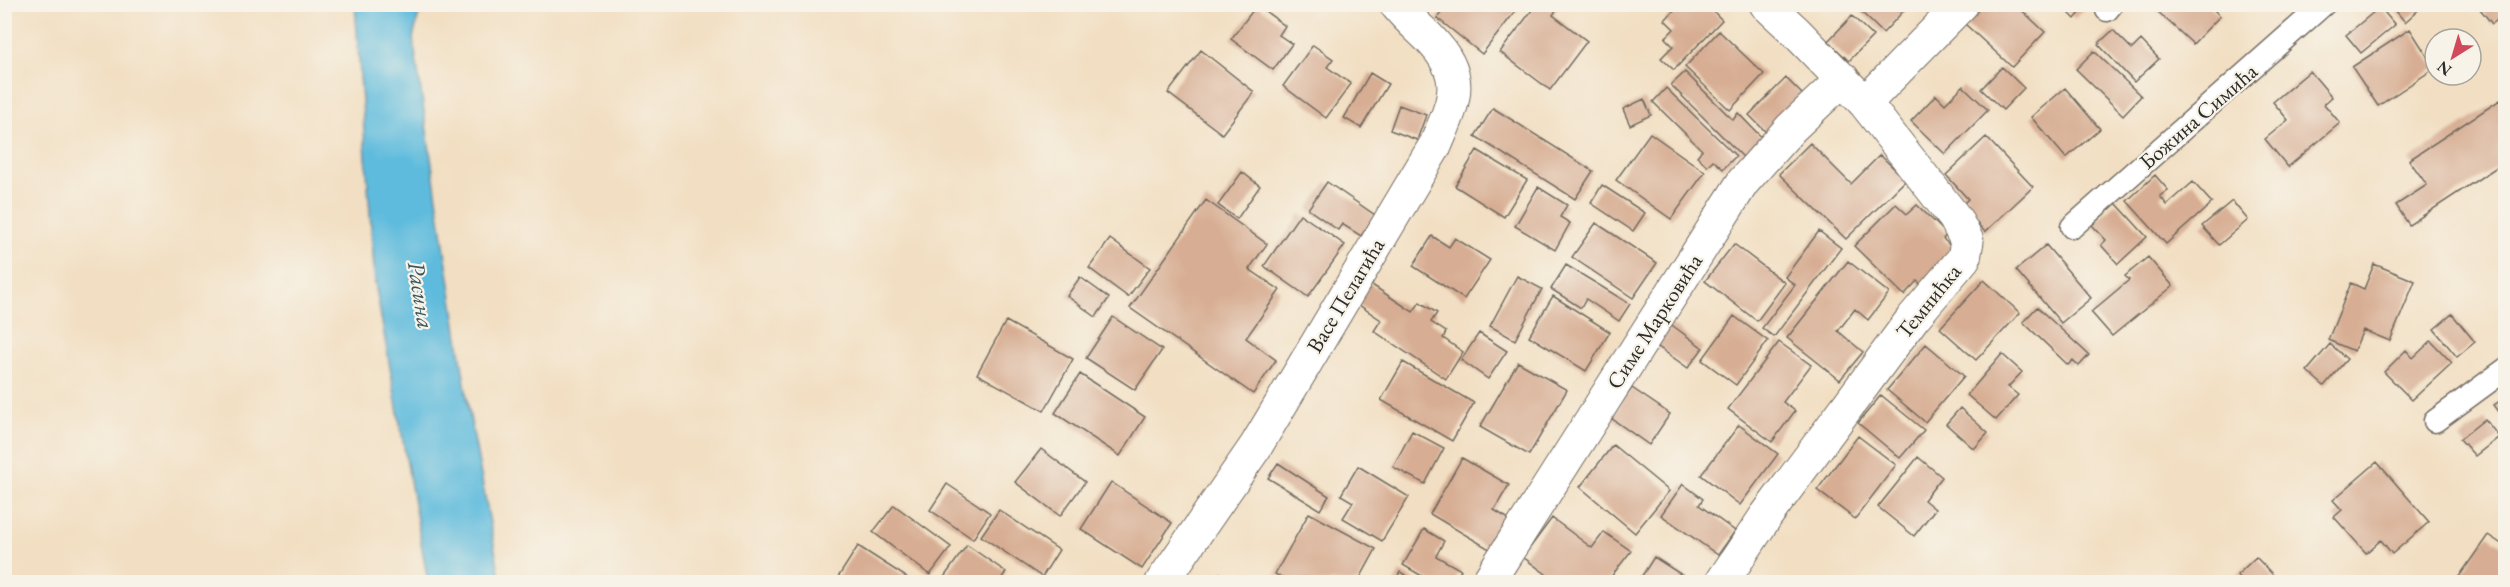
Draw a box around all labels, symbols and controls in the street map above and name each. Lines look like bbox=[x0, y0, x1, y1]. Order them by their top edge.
north arrow bbox=[2423, 27, 2483, 87]
text: N bbox=[2433, 56, 2456, 81]
street label: Божина Симића bbox=[2133, 57, 2264, 176]
street label: Васе Пелагића bbox=[1300, 232, 1391, 358]
street label: Симе Марковића bbox=[1600, 248, 1709, 394]
street label: Темнићка bbox=[1889, 258, 1968, 345]
water label: Расина bbox=[401, 259, 442, 331]

